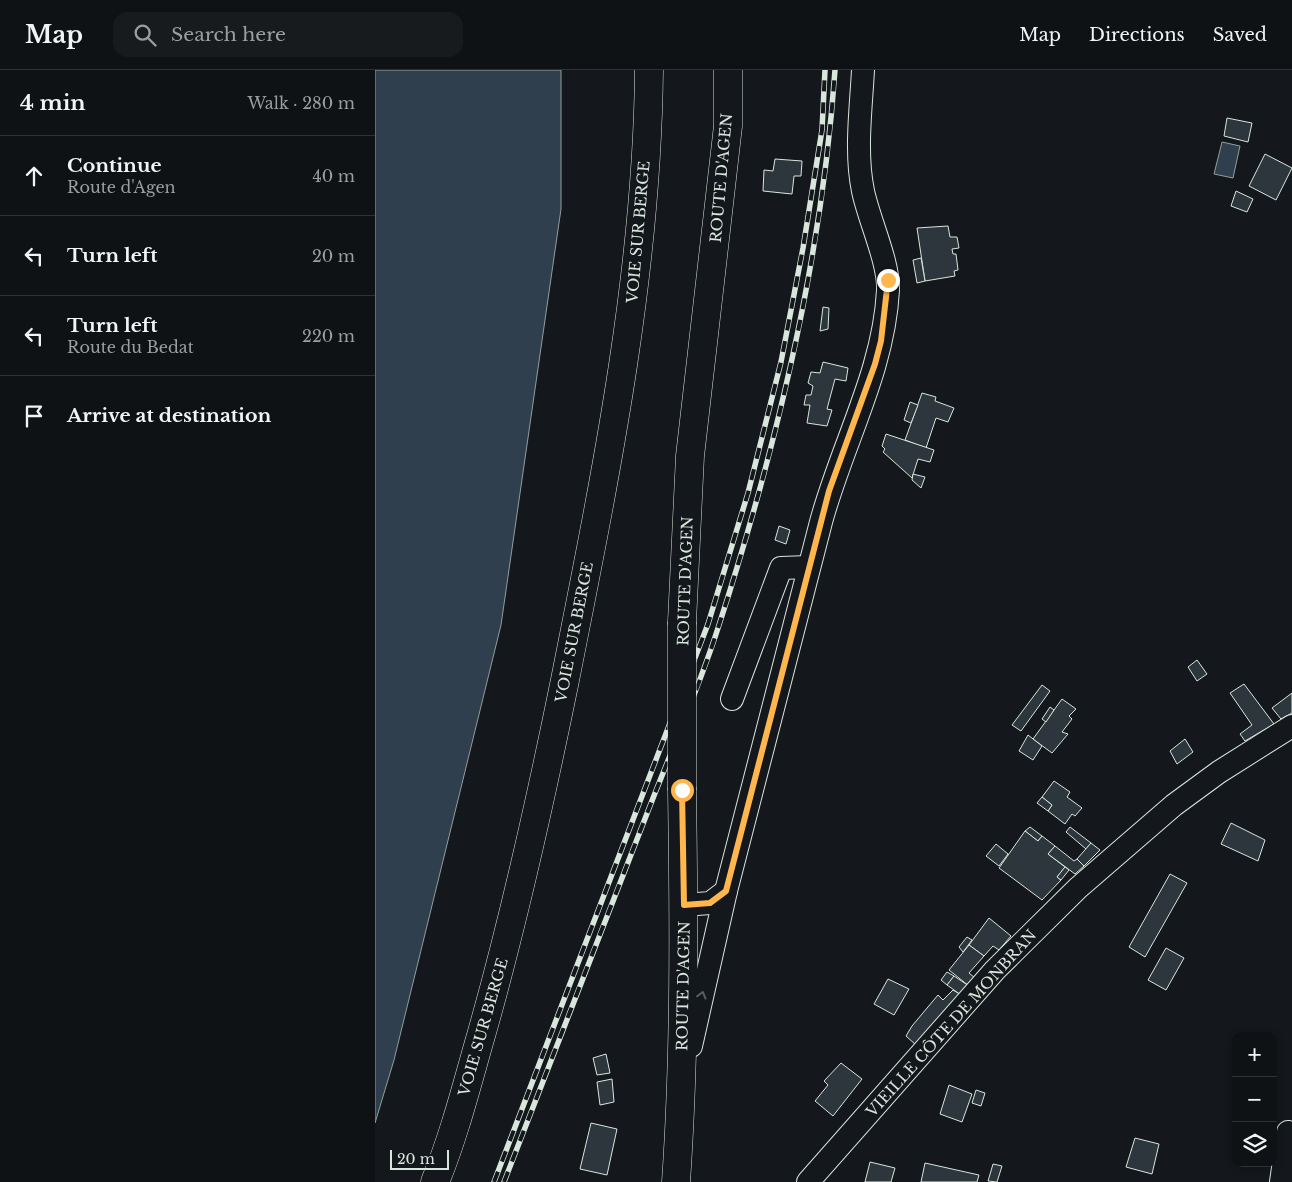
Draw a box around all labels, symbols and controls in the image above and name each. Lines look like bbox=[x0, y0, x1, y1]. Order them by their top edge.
search box bbox=[113, 12, 463, 57]
text: Map bbox=[25, 20, 83, 49]
icon: search bbox=[131, 21, 159, 49]
text: Search here bbox=[171, 23, 286, 46]
text: Map bbox=[1019, 24, 1061, 46]
text: Directions bbox=[1089, 24, 1185, 46]
text: Saved bbox=[1213, 24, 1267, 46]
text: 4 min bbox=[20, 90, 86, 116]
text: Walk · 280 m bbox=[247, 93, 355, 113]
street label: ROUTE D'AGEN bbox=[706, 113, 736, 243]
text: Continue bbox=[67, 154, 162, 177]
street label: VOIE SUR BERGE bbox=[622, 160, 654, 305]
icon: ahead bbox=[20, 162, 48, 190]
text: 40 m bbox=[312, 166, 355, 186]
text: Route d'Agen bbox=[67, 177, 176, 197]
icon: left bbox=[20, 242, 48, 270]
text: Turn left bbox=[67, 244, 158, 267]
text: 20 m bbox=[312, 246, 355, 266]
route end bbox=[877, 269, 900, 292]
text: Turn left bbox=[67, 314, 158, 337]
icon: left bbox=[20, 322, 48, 350]
text: 220 m bbox=[302, 326, 355, 346]
text: Route du Bedat bbox=[67, 337, 194, 357]
icon: arrive bbox=[20, 402, 48, 430]
text: Arrive at destination bbox=[67, 404, 271, 427]
street label: ROUTE D'AGEN bbox=[673, 516, 697, 646]
street label: VOIE SUR BERGE bbox=[551, 560, 597, 705]
route start bbox=[671, 779, 694, 802]
street label: ROUTE D'AGEN bbox=[672, 921, 694, 1051]
street label: VIEILLE CÔTE DE MONBRAN bbox=[861, 925, 1040, 1121]
street label: VOIE SUR BERGE bbox=[454, 956, 512, 1099]
one-way arrow bbox=[696, 990, 707, 999]
map controls bbox=[1232, 1032, 1277, 1167]
button: + bbox=[1232, 1032, 1277, 1077]
button: − bbox=[1232, 1077, 1277, 1122]
button: layers bbox=[1232, 1122, 1277, 1167]
scale bar bbox=[390, 1147, 449, 1170]
text: 20 m bbox=[397, 1150, 435, 1168]

